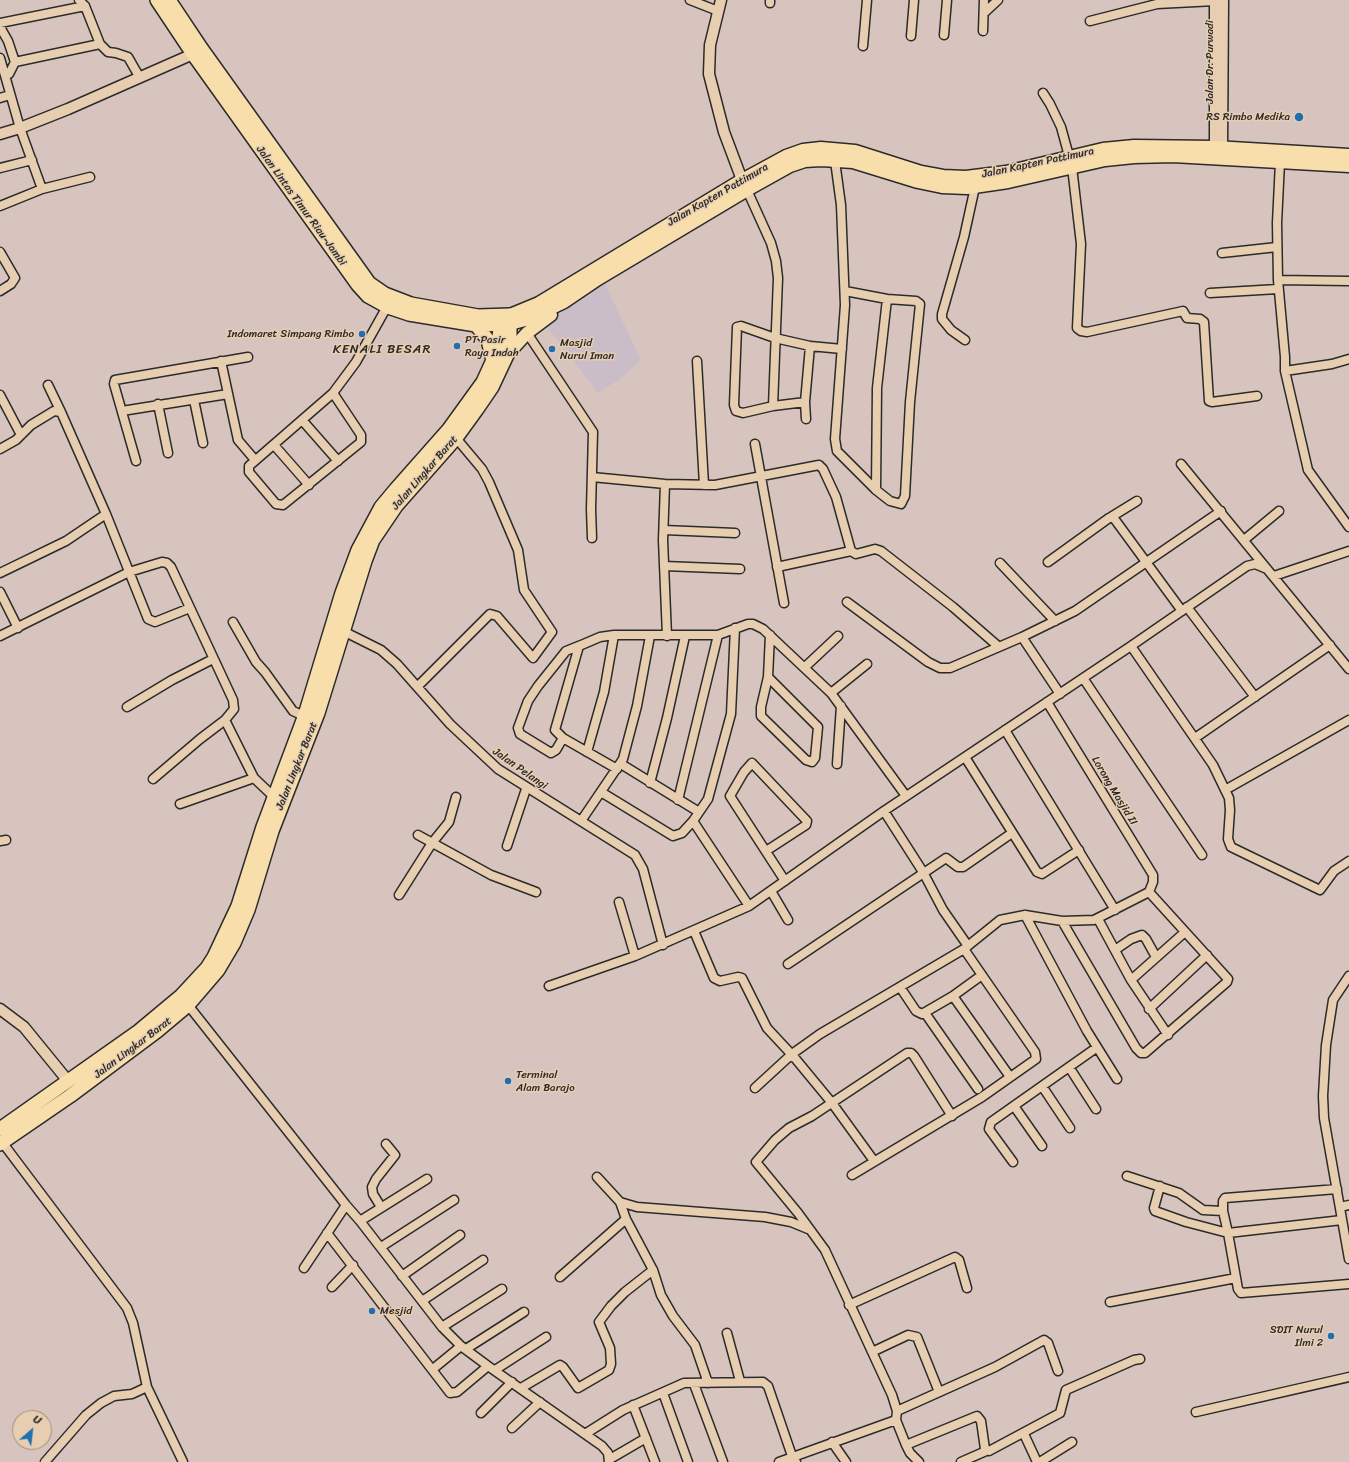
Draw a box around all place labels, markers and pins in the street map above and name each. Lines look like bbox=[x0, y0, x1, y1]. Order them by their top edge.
place label: RS Rimbo Medika bbox=[1206, 110, 1290, 124]
marker: RS Rimbo Medika bbox=[1293, 111, 1305, 123]
place label: Indomaret Simpang Rimbo bbox=[227, 327, 354, 341]
marker: Indomaret Simpang Rimbo bbox=[357, 329, 367, 339]
place label: PT Pasir Raya Indah bbox=[465, 333, 519, 359]
place label: Masjid Nurul Iman bbox=[560, 336, 614, 362]
marker: PT Pasir Raya Indah bbox=[452, 341, 462, 351]
marker: Masjid Nurul Iman bbox=[547, 344, 557, 354]
place label: Terminal Alam Barajo bbox=[516, 1068, 575, 1094]
marker: Terminal Alam Barajo bbox=[503, 1076, 513, 1086]
place label: Mesjid bbox=[380, 1304, 412, 1318]
marker: Mesjid bbox=[367, 1306, 377, 1316]
place label: SDIT Nurul Ilmi 2 bbox=[1270, 1323, 1323, 1349]
marker: SDIT Nurul Ilmi 2 bbox=[1326, 1331, 1336, 1341]

